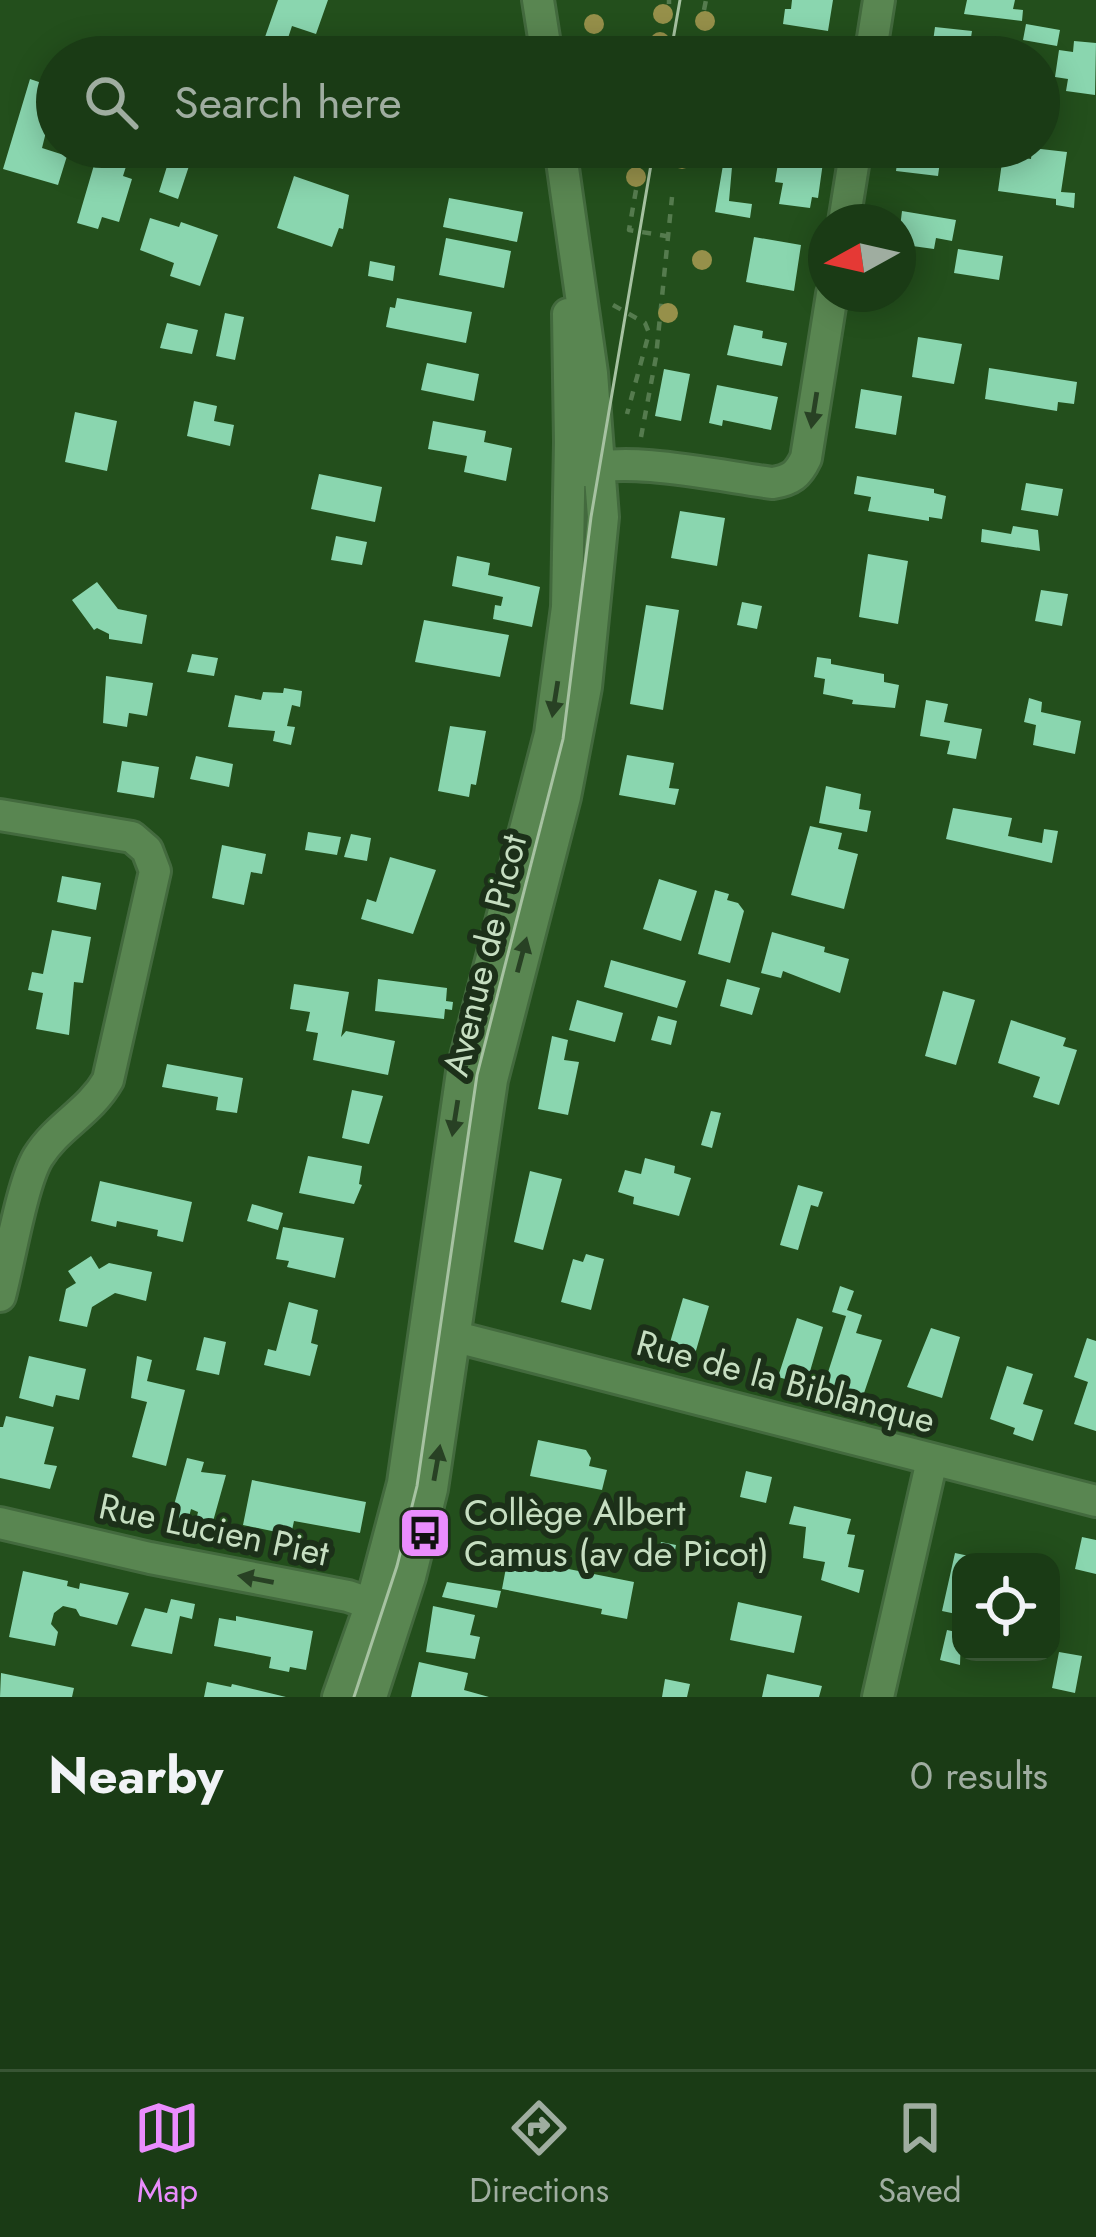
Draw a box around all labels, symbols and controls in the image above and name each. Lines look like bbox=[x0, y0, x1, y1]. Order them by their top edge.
search box bbox=[36, 36, 1060, 168]
icon: search bbox=[78, 69, 144, 135]
text: Search here bbox=[174, 70, 402, 135]
north arrow bbox=[808, 204, 916, 312]
one-way arrow bbox=[804, 391, 823, 429]
one-way arrow bbox=[546, 680, 564, 718]
street label: Avenue de Picot bbox=[429, 828, 539, 1081]
one-way arrow bbox=[514, 936, 533, 973]
one-way arrow bbox=[445, 1100, 464, 1138]
street label: Rue de la Biblanque bbox=[631, 1316, 941, 1446]
one-way arrow bbox=[428, 1444, 447, 1482]
street label: Rue Lucien Piet bbox=[94, 1479, 334, 1579]
place label: Collège Albert Camus (av de Picot) bbox=[464, 1486, 769, 1579]
bus stop icon: Collège Albert Camus (av de Picot) bbox=[397, 1505, 453, 1561]
map controls bbox=[952, 1553, 1060, 1661]
button: locate bbox=[952, 1553, 1060, 1661]
one-way arrow bbox=[237, 1569, 275, 1588]
text: Nearby bbox=[48, 1738, 223, 1812]
text: 0 results bbox=[910, 1747, 1048, 1804]
tab: Map bbox=[134, 2095, 200, 2214]
tab: Directions bbox=[469, 2095, 609, 2214]
tab: Saved bbox=[878, 2095, 962, 2214]

